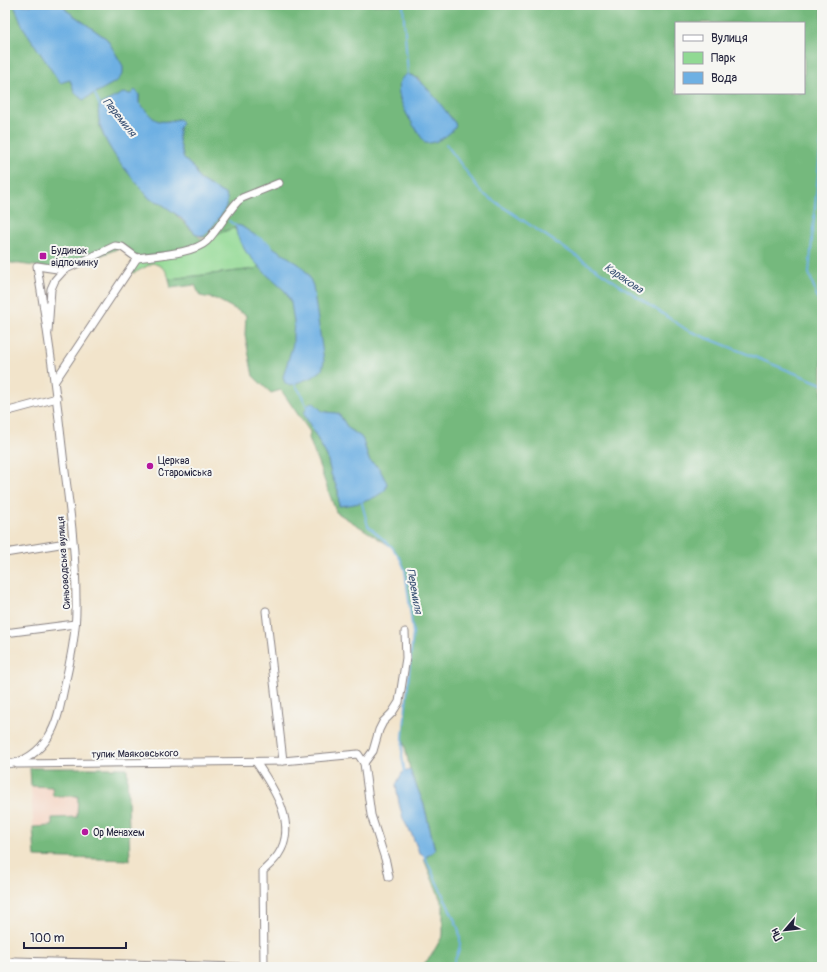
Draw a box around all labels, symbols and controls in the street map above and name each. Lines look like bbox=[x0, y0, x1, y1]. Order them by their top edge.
legend bbox=[675, 22, 805, 94]
text: Вулиця bbox=[711, 31, 748, 46]
text: Парк bbox=[711, 51, 736, 66]
text: Вода bbox=[711, 71, 737, 86]
water label: Перемиля bbox=[100, 95, 140, 141]
place label: Будинок відпочинку bbox=[51, 245, 99, 269]
marker: Будинок відпочинку bbox=[38, 251, 48, 261]
water label: Каракова bbox=[602, 261, 646, 297]
place label: Церква Староміська bbox=[158, 455, 212, 479]
marker: Церква Староміська bbox=[145, 461, 155, 471]
street label: Синьоводська вулиця bbox=[55, 516, 73, 610]
water label: Перемиля bbox=[404, 567, 425, 617]
street label: тупик Маяковського bbox=[91, 747, 179, 761]
marker: Ор Менахем bbox=[80, 827, 90, 837]
place label: Ор Менахем bbox=[93, 827, 145, 839]
north arrow bbox=[765, 910, 805, 950]
scale bar bbox=[24, 924, 126, 950]
text: Пн bbox=[768, 926, 785, 943]
text: 100 m bbox=[30, 931, 65, 946]

